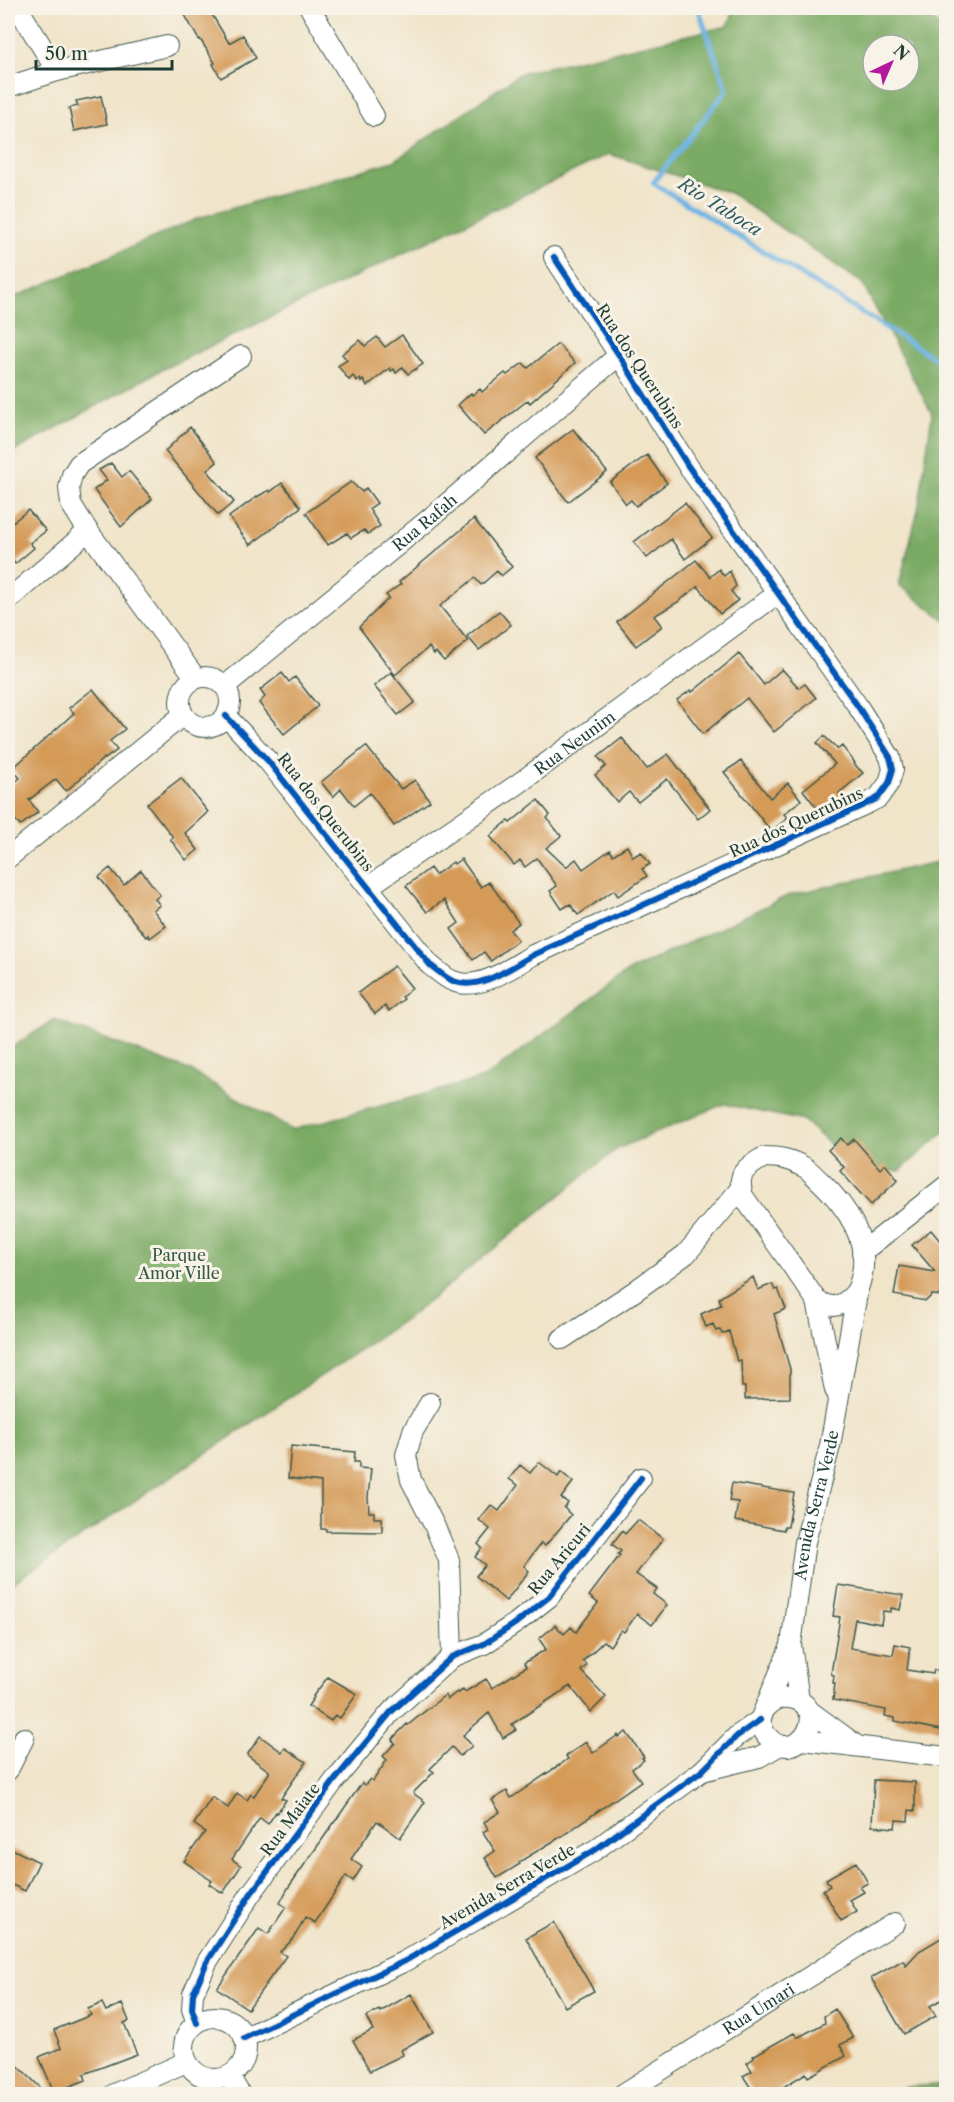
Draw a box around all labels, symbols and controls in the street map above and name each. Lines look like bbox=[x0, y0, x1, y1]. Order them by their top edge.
scale bar bbox=[36, 33, 172, 71]
north arrow bbox=[861, 33, 921, 93]
text: N bbox=[889, 40, 913, 64]
text: 50 m bbox=[45, 43, 88, 65]
water label: Rio Taboca bbox=[673, 172, 766, 241]
street label: Rua dos Querubins bbox=[592, 300, 688, 432]
street label: Rua Rafah bbox=[388, 490, 461, 555]
street label: Rua Neunim bbox=[530, 706, 619, 779]
street label: Rua dos Querubins bbox=[273, 749, 379, 875]
street label: Rua dos Querubins bbox=[726, 782, 866, 862]
park label: Parque Amor Ville bbox=[137, 1245, 220, 1283]
street label: Avenida Serra Verde bbox=[790, 1429, 843, 1582]
street label: Rua Aricuri bbox=[523, 1519, 595, 1599]
street label: Rua Maiate bbox=[256, 1778, 324, 1860]
street label: Avenida Serra Verde bbox=[435, 1839, 578, 1934]
street label: Rua Umari bbox=[719, 1979, 798, 2039]

